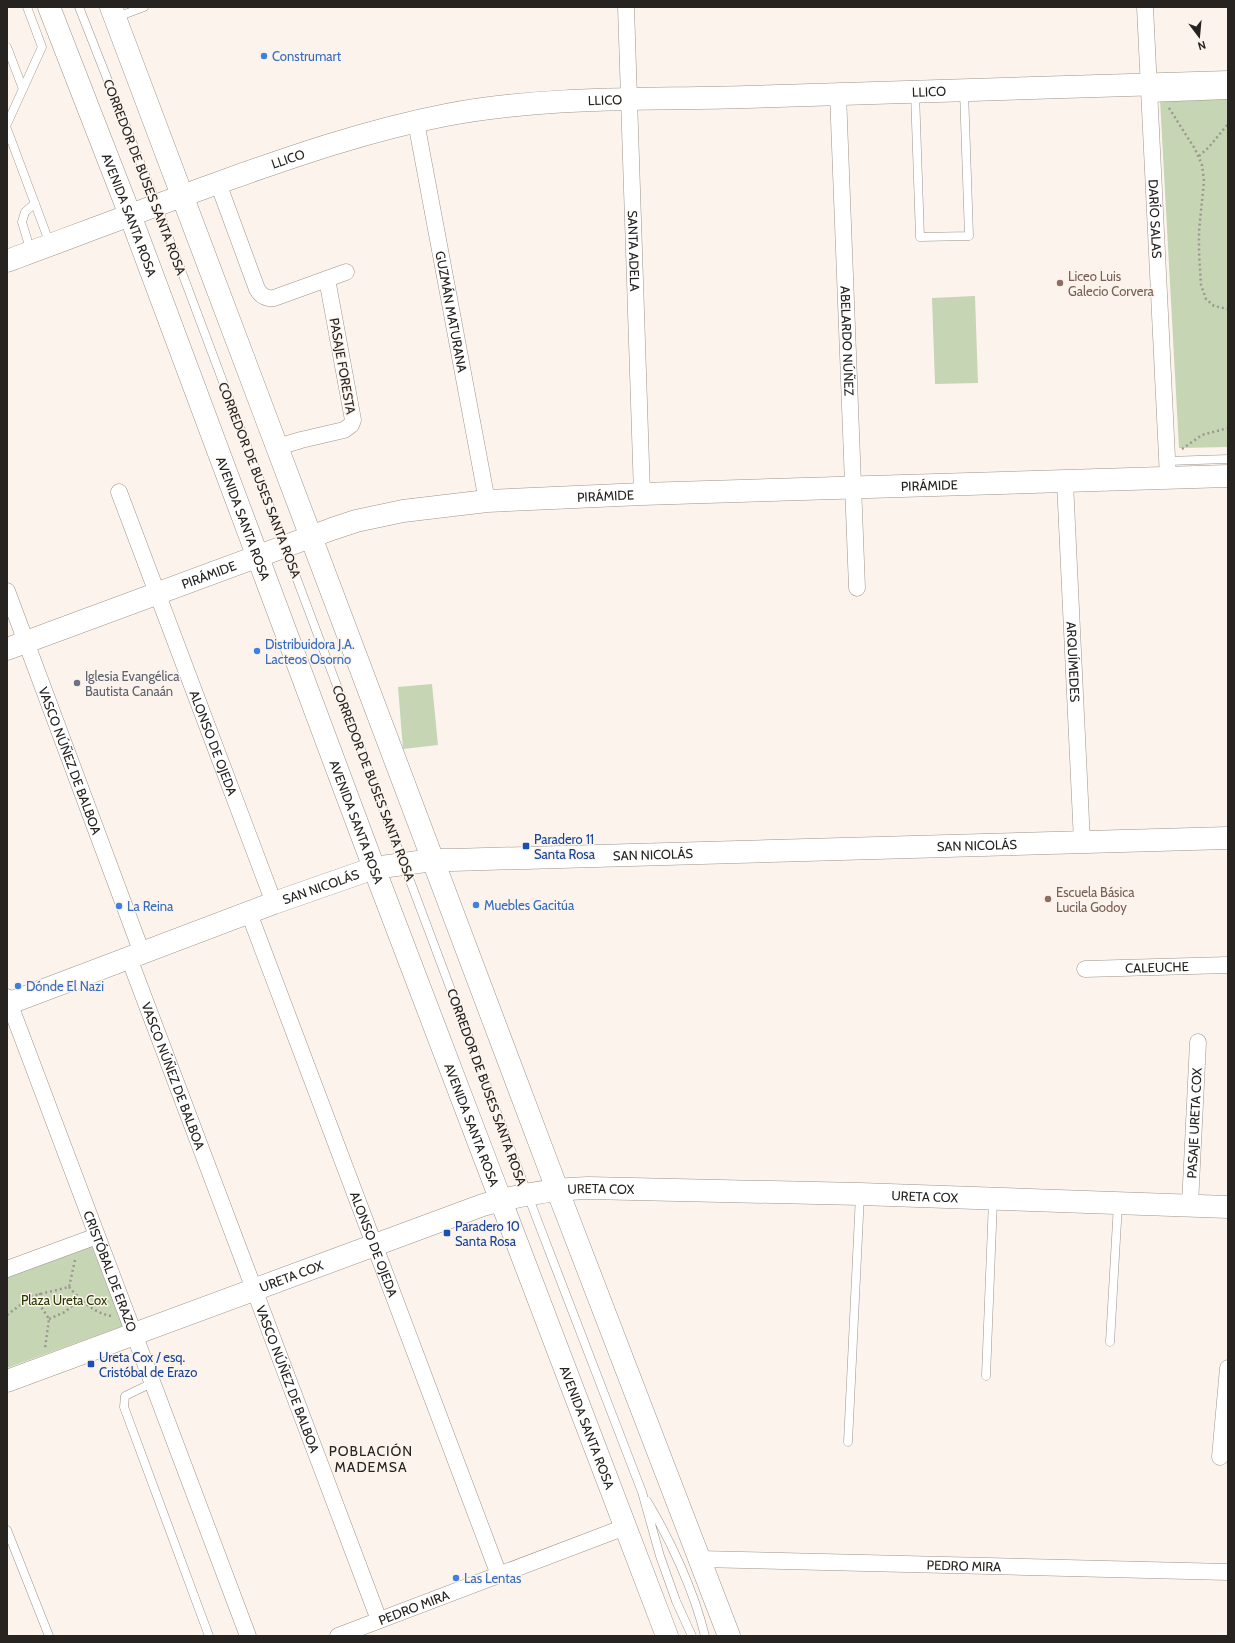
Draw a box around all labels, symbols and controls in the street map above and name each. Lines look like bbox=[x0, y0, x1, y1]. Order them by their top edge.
north arrow bbox=[1179, 16, 1219, 56]
text: N bbox=[1196, 38, 1207, 53]
place label: Construmart bbox=[272, 48, 342, 64]
marker: Construmart bbox=[259, 51, 269, 61]
street label: CORREDOR DE BUSES SANTA ROSA bbox=[100, 77, 190, 277]
street label: LLICO bbox=[912, 83, 946, 100]
street label: LLICO bbox=[588, 91, 622, 108]
street label: LLICO bbox=[269, 146, 307, 172]
street label: AVENIDA SANTA ROSA bbox=[99, 151, 160, 279]
street label: DARÍO SALAS bbox=[1145, 179, 1165, 259]
street label: SANTA ADELA bbox=[625, 210, 643, 292]
street label: GUZMÁN MATURANA bbox=[432, 250, 471, 374]
place label: Liceo Luis Galecio Corvera bbox=[1068, 268, 1154, 299]
marker: Liceo Luis Galecio Corvera bbox=[1055, 278, 1065, 288]
street label: ABELARDO NÚÑEZ bbox=[837, 286, 858, 397]
street label: PASAJE FORESTA bbox=[327, 317, 359, 415]
street label: CORREDOR DE BUSES SANTA ROSA bbox=[215, 380, 305, 580]
street label: AVENIDA SANTA ROSA bbox=[213, 454, 274, 582]
street label: PIRÁMIDE bbox=[901, 476, 958, 494]
street label: PIRÁMIDE bbox=[577, 486, 634, 505]
street label: PIRÁMIDE bbox=[179, 557, 238, 592]
street label: ARQUÍMEDES bbox=[1064, 621, 1083, 703]
place label: Distribuidora J.A. Lacteos Osorno bbox=[265, 636, 355, 667]
marker: Distribuidora J.A. Lacteos Osorno bbox=[252, 646, 262, 656]
place label: Iglesia Evangélica Bautista Canaán bbox=[85, 668, 180, 699]
marker: Iglesia Evangélica Bautista Canaán bbox=[72, 678, 82, 688]
street label: CORREDOR DE BUSES SANTA ROSA bbox=[329, 683, 419, 883]
street label: VASCO NÚÑEZ DE BALBOA bbox=[35, 685, 105, 837]
street label: ALONSO DE OJEDA bbox=[186, 688, 241, 798]
street label: AVENIDA SANTA ROSA bbox=[326, 758, 387, 886]
place label: Paradero 11 Santa Rosa bbox=[534, 831, 596, 862]
street label: SAN NICOLÁS bbox=[937, 835, 1018, 854]
marker: Paradero 11 Santa Rosa bbox=[521, 841, 531, 851]
street label: SAN NICOLÁS bbox=[613, 844, 694, 863]
street label: SAN NICOLÁS bbox=[280, 866, 362, 907]
place label: Escuela Básica Lucila Godoy bbox=[1056, 884, 1135, 915]
marker: Escuela Básica Lucila Godoy bbox=[1043, 894, 1053, 904]
place label: Muebles Gacitúa bbox=[484, 897, 575, 913]
place label: La Reina bbox=[127, 898, 174, 914]
marker: Muebles Gacitúa bbox=[471, 900, 481, 910]
marker: La Reina bbox=[114, 901, 124, 911]
street label: CALEUCHE bbox=[1125, 958, 1189, 976]
place label: Dónde El Nazi bbox=[26, 978, 104, 994]
marker: Dónde El Nazi bbox=[13, 981, 23, 991]
street label: CORREDOR DE BUSES SANTA ROSA bbox=[444, 986, 530, 1188]
street label: VASCO NÚÑEZ DE BALBOA bbox=[138, 1000, 209, 1152]
street label: AVENIDA SANTA ROSA bbox=[441, 1061, 503, 1189]
street label: PASAJE URETA COX bbox=[1183, 1067, 1205, 1179]
street label: URETA COX bbox=[567, 1180, 635, 1197]
street label: URETA COX bbox=[891, 1187, 959, 1205]
street label: ALONSO DE OJEDA bbox=[347, 1189, 401, 1299]
street label: CRISTÓBAL DE ERAZO bbox=[80, 1208, 141, 1334]
place label: Paradero 10 Santa Rosa bbox=[455, 1218, 520, 1249]
marker: Paradero 10 Santa Rosa bbox=[442, 1228, 452, 1238]
street label: URETA COX bbox=[257, 1257, 326, 1295]
park label: Plaza Ureta Cox bbox=[21, 1292, 108, 1308]
street label: VASCO NÚÑEZ DE BALBOA bbox=[253, 1303, 323, 1455]
place label: Ureta Cox / esq. Cristóbal de Erazo bbox=[99, 1349, 197, 1380]
marker: Ureta Cox / esq. Cristóbal de Erazo bbox=[86, 1359, 96, 1369]
street label: AVENIDA SANTA ROSA bbox=[557, 1363, 618, 1491]
district label: POBLACIÓN MADEMSA bbox=[329, 1442, 413, 1476]
street label: PEDRO MIRA bbox=[926, 1557, 1001, 1574]
place label: Las Lentas bbox=[464, 1570, 522, 1586]
marker: Las Lentas bbox=[451, 1573, 461, 1583]
street label: PEDRO MIRA bbox=[376, 1587, 451, 1628]

